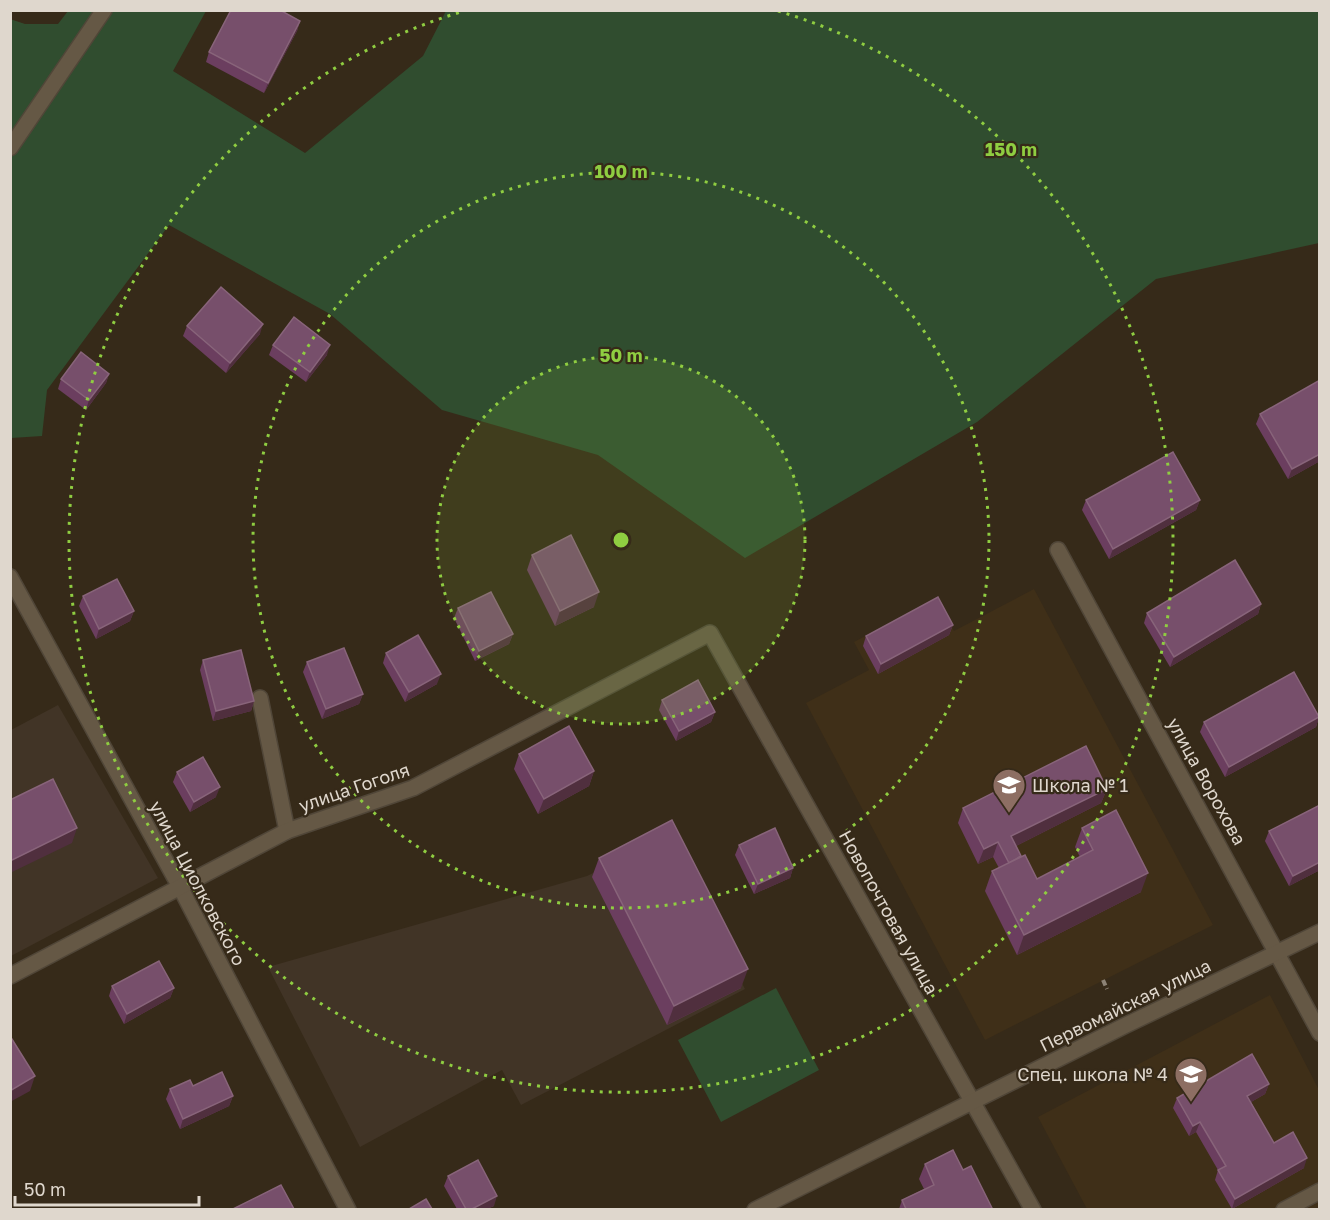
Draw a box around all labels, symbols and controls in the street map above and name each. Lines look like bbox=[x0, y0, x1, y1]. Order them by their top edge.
text: 150 m bbox=[985, 138, 1037, 160]
text: 100 m bbox=[595, 160, 647, 182]
text: 50 m bbox=[600, 344, 642, 366]
centre of rings bbox=[611, 530, 631, 550]
street label: улица Ворохова bbox=[1163, 713, 1251, 849]
street label: улица Гоголя bbox=[296, 758, 412, 816]
school or university icon: Школа № 1 bbox=[991, 767, 1027, 814]
place label: Школа № 1 bbox=[1032, 774, 1128, 796]
street label: улица Циолковского bbox=[145, 797, 251, 969]
street label: Новопочтовая улица bbox=[835, 826, 943, 998]
street label: Первомайская улица bbox=[1036, 954, 1214, 1056]
school or university icon: Спец. школа № 4 bbox=[1173, 1056, 1209, 1103]
place label: Спец. школа № 4 bbox=[1017, 1063, 1168, 1085]
scale bar bbox=[15, 1169, 200, 1207]
text: 50 m bbox=[24, 1178, 66, 1200]

